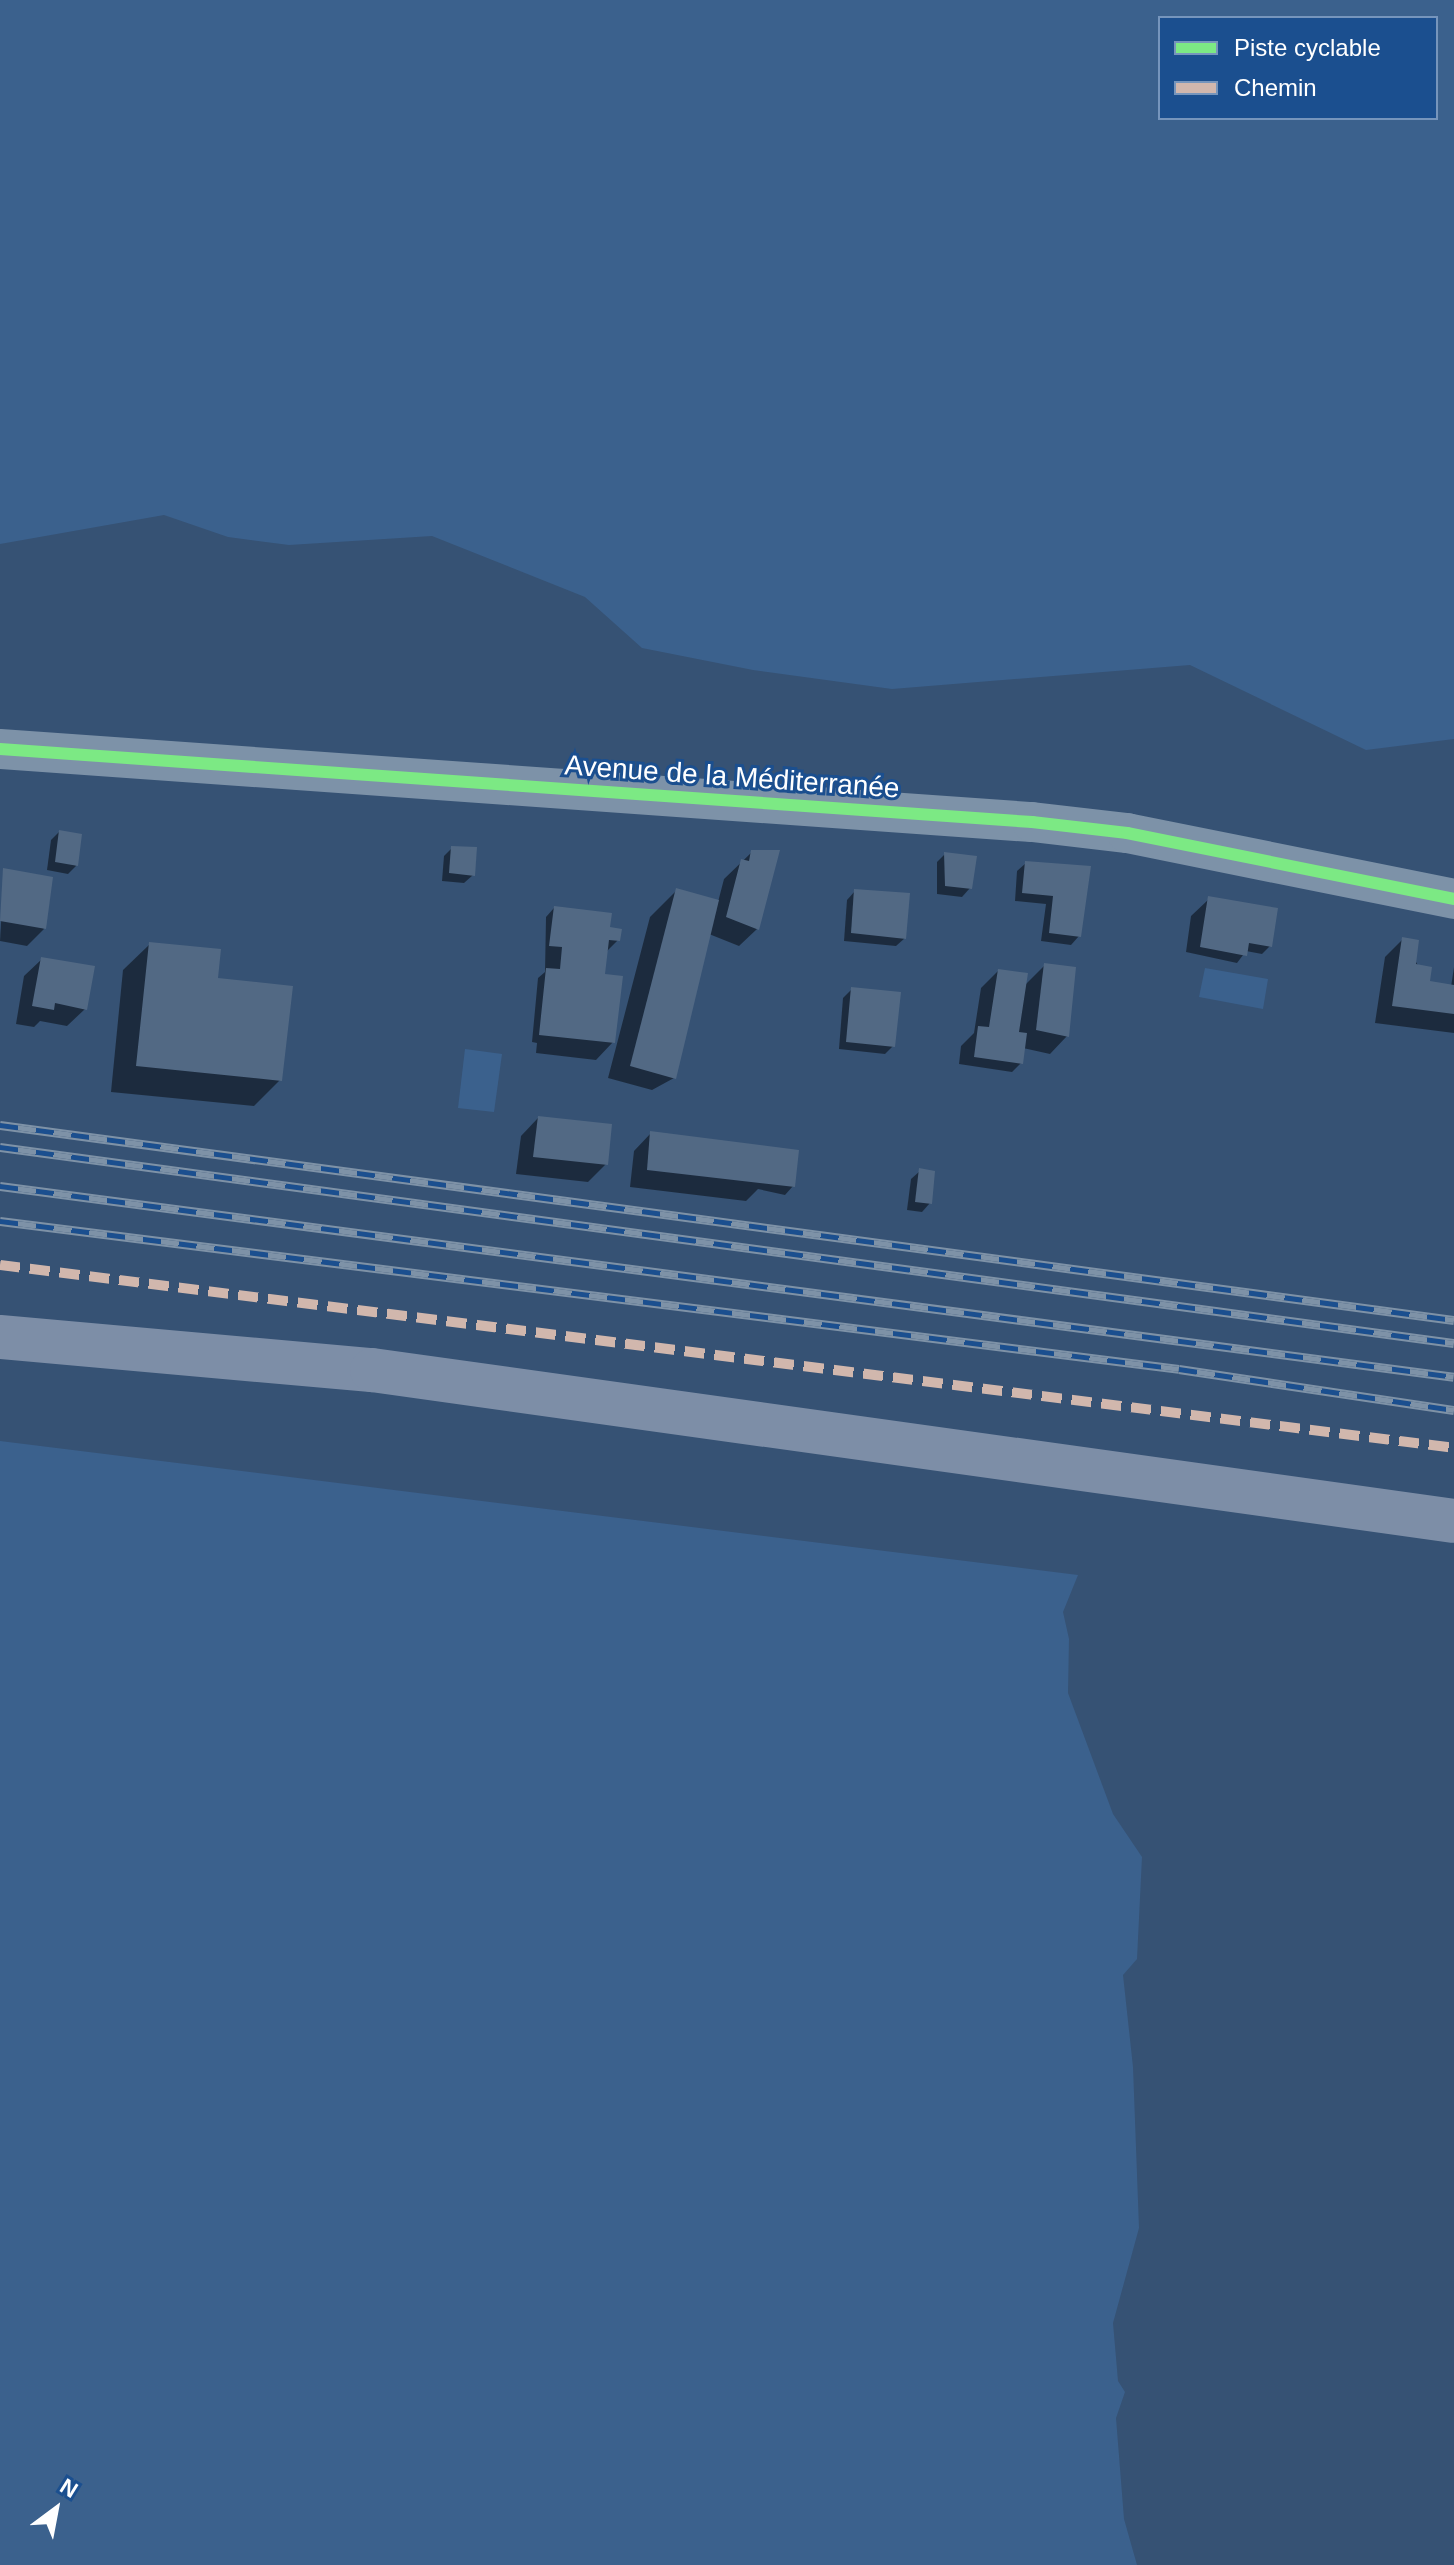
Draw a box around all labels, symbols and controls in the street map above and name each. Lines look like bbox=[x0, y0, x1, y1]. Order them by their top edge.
legend bbox=[1158, 16, 1438, 120]
text: Piste cyclable bbox=[1234, 34, 1381, 61]
text: Chemin bbox=[1234, 74, 1317, 101]
street label: Avenue de la Méditerranée bbox=[563, 749, 901, 805]
north arrow bbox=[16, 2469, 96, 2549]
text: N bbox=[56, 2473, 82, 2503]

